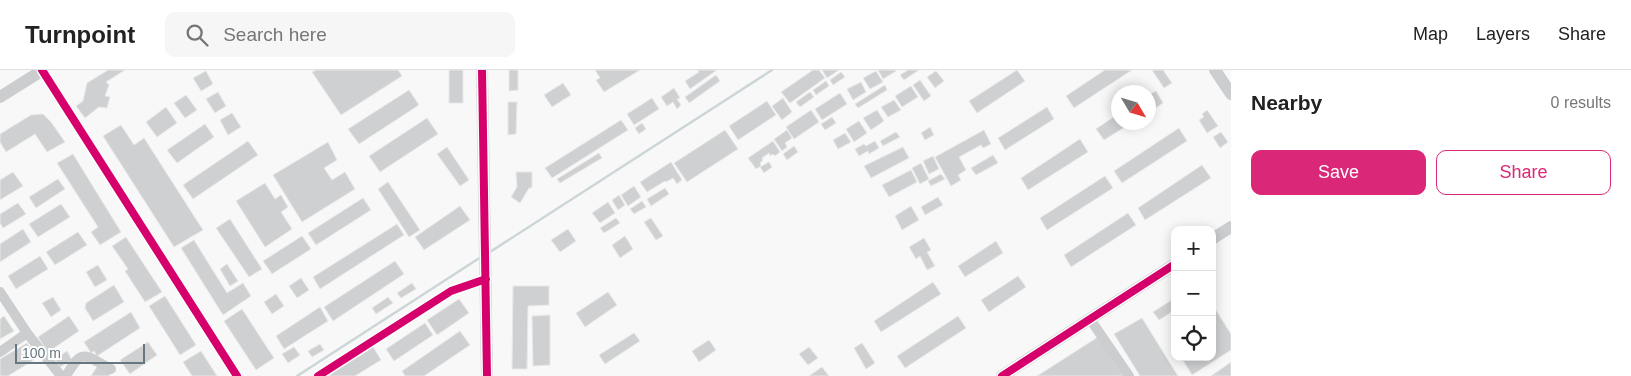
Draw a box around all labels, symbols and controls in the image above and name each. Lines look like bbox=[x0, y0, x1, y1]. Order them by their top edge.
search box bbox=[165, 12, 515, 57]
text: Turnpoint bbox=[25, 21, 135, 48]
icon: search bbox=[183, 21, 211, 49]
text: Search here bbox=[223, 24, 327, 45]
text: Map bbox=[1413, 24, 1448, 44]
text: Layers bbox=[1476, 24, 1530, 44]
text: Share bbox=[1558, 24, 1606, 44]
north arrow bbox=[1111, 85, 1156, 130]
text: Nearby bbox=[1251, 91, 1322, 114]
text: 0 results bbox=[1551, 94, 1611, 111]
button: Save bbox=[1251, 150, 1426, 195]
button: Share bbox=[1436, 150, 1611, 195]
map controls bbox=[1171, 226, 1216, 361]
button: + bbox=[1171, 226, 1216, 271]
button: − bbox=[1171, 271, 1216, 316]
button: locate bbox=[1171, 316, 1216, 361]
scale bar bbox=[15, 341, 145, 364]
text: 100 m bbox=[22, 345, 61, 361]

